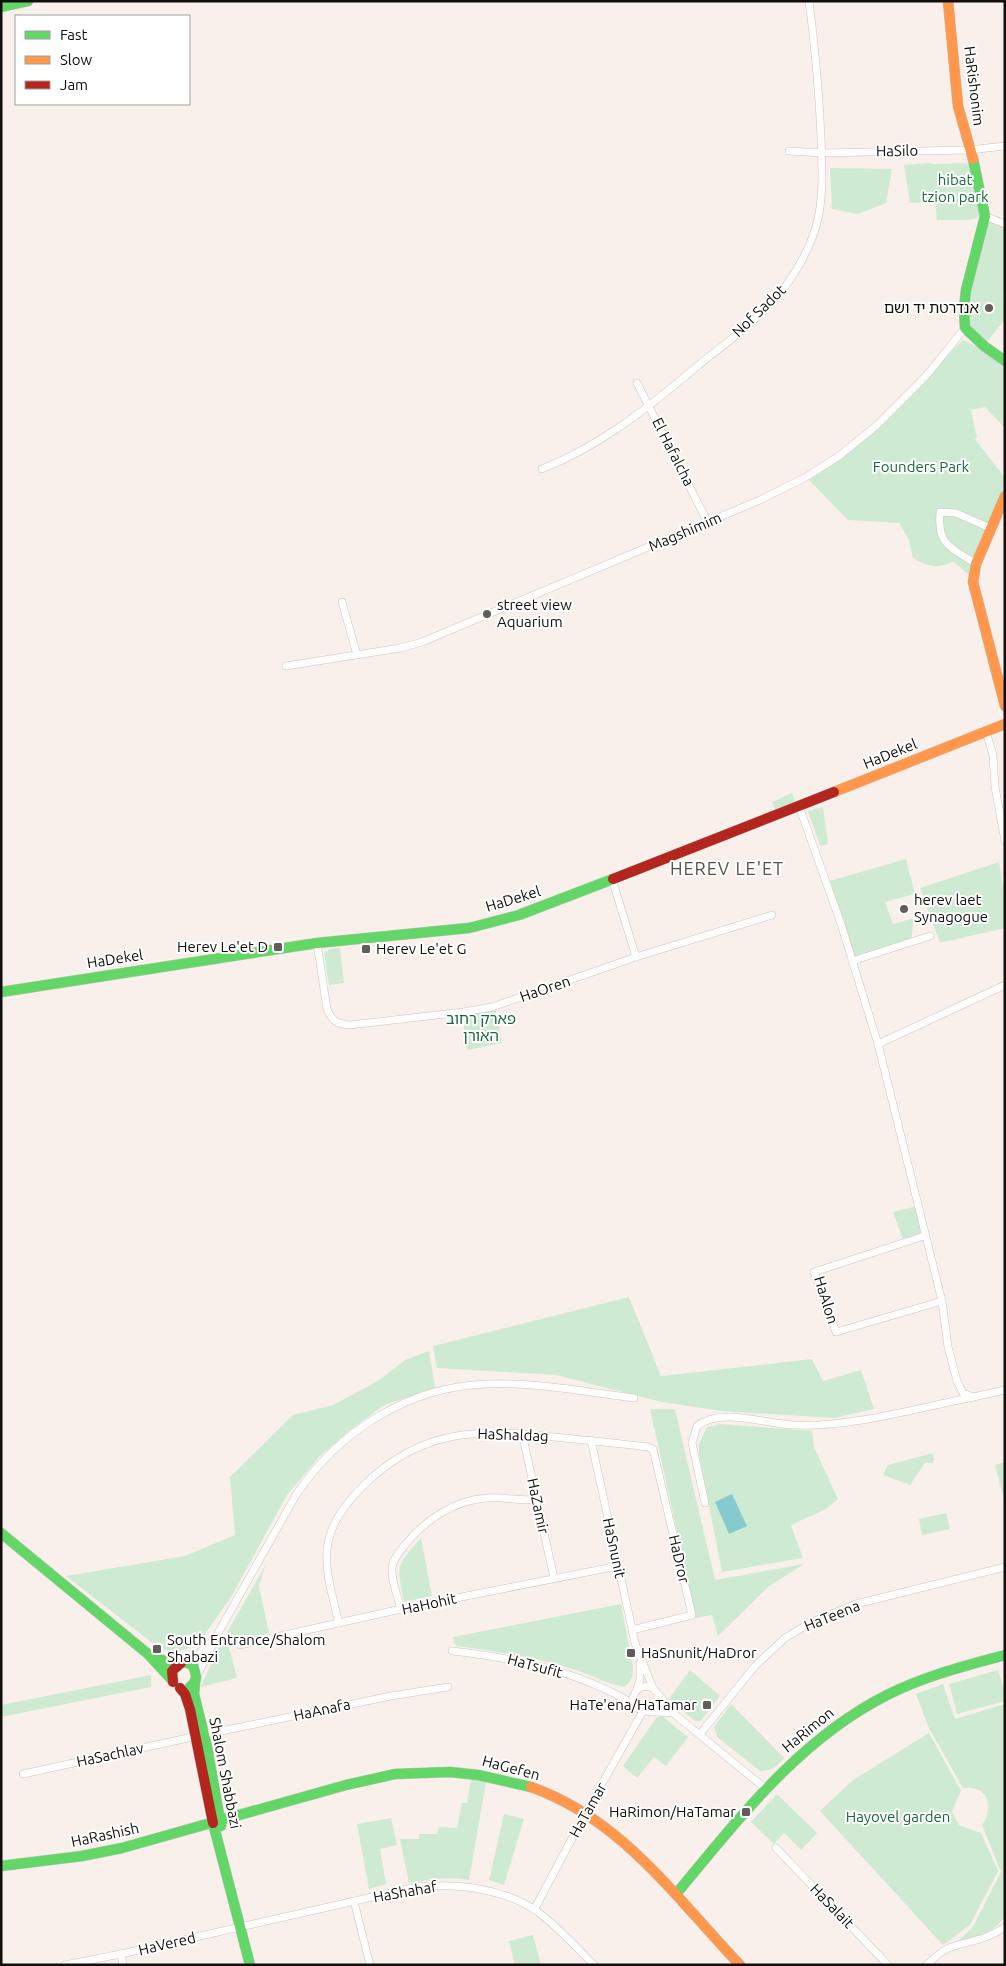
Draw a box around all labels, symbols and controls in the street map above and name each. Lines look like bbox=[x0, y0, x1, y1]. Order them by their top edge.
legend bbox=[15, 15, 190, 105]
text: Fast bbox=[60, 26, 88, 43]
street label: HaRishonim bbox=[961, 45, 988, 127]
text: Slow bbox=[60, 51, 93, 68]
text: Jam bbox=[60, 76, 88, 93]
street label: HaSilo bbox=[876, 142, 918, 159]
park label: hibat tzion park bbox=[922, 171, 989, 205]
street label: Nof Sadot bbox=[728, 281, 789, 340]
place label: אנדרטת יד ושם bbox=[884, 299, 979, 316]
marker: אנדרטת יד ושם bbox=[983, 302, 995, 314]
street label: El Hafalcha bbox=[649, 415, 698, 489]
park label: Founders Park bbox=[873, 458, 970, 475]
street label: Magshimim bbox=[646, 509, 724, 555]
place label: street view Aquarium bbox=[497, 596, 572, 630]
marker: street view Aquarium bbox=[481, 608, 493, 620]
street label: HaDekel bbox=[860, 735, 919, 772]
district label: HEREV LE'ET bbox=[670, 858, 784, 878]
street label: HaDekel bbox=[483, 882, 542, 915]
place label: herev laet Synagogue bbox=[914, 891, 988, 925]
marker: herev laet Synagogue bbox=[898, 903, 910, 915]
place label: Herev Le'et D bbox=[177, 938, 268, 955]
place label: Herev Le'et G bbox=[376, 940, 466, 957]
marker: Herev Le'et D bbox=[272, 941, 284, 953]
marker: Herev Le'et G bbox=[360, 943, 372, 955]
street label: HaDekel bbox=[86, 946, 144, 971]
street label: HaOren bbox=[517, 972, 572, 1005]
park label: פארק רחוב האורן bbox=[446, 1010, 516, 1044]
street label: HaAlon bbox=[811, 1274, 842, 1326]
street label: HaShaldag bbox=[477, 1425, 549, 1444]
street label: HaZamir bbox=[524, 1476, 553, 1536]
street label: HaSnunit bbox=[600, 1516, 629, 1580]
street label: HaDror bbox=[666, 1533, 693, 1585]
street label: HaHohit bbox=[400, 1589, 458, 1618]
street label: HaTeena bbox=[801, 1597, 862, 1634]
place label: South Entrance/Shalom Shabazi bbox=[167, 1631, 325, 1665]
marker: South Entrance/Shalom Shabazi bbox=[151, 1643, 163, 1655]
place label: HaSnunit/HaDror bbox=[641, 1644, 757, 1661]
marker: HaSnunit/HaDror bbox=[625, 1647, 637, 1659]
street label: HaTsufit bbox=[506, 1650, 565, 1681]
street label: HaAnafa bbox=[292, 1695, 352, 1724]
place label: HaTe'ena/HaTamar bbox=[569, 1696, 697, 1713]
marker: HaTe'ena/HaTamar bbox=[701, 1699, 713, 1711]
street label: HaRimon bbox=[778, 1704, 837, 1756]
street label: Shalom Shabbazi bbox=[206, 1716, 245, 1830]
street label: HaSachlav bbox=[75, 1739, 146, 1770]
street label: HaGefen bbox=[480, 1752, 542, 1783]
street label: HaTamar bbox=[566, 1779, 610, 1840]
place label: HaRimon/HaTamar bbox=[609, 1803, 736, 1820]
marker: HaRimon/HaTamar bbox=[740, 1806, 752, 1818]
park label: Hayovel garden bbox=[846, 1808, 950, 1825]
street label: HaRashish bbox=[69, 1819, 140, 1850]
street label: HaShahaf bbox=[372, 1878, 438, 1905]
street label: HaSalait bbox=[807, 1880, 858, 1931]
street label: HaVered bbox=[137, 1929, 197, 1958]

